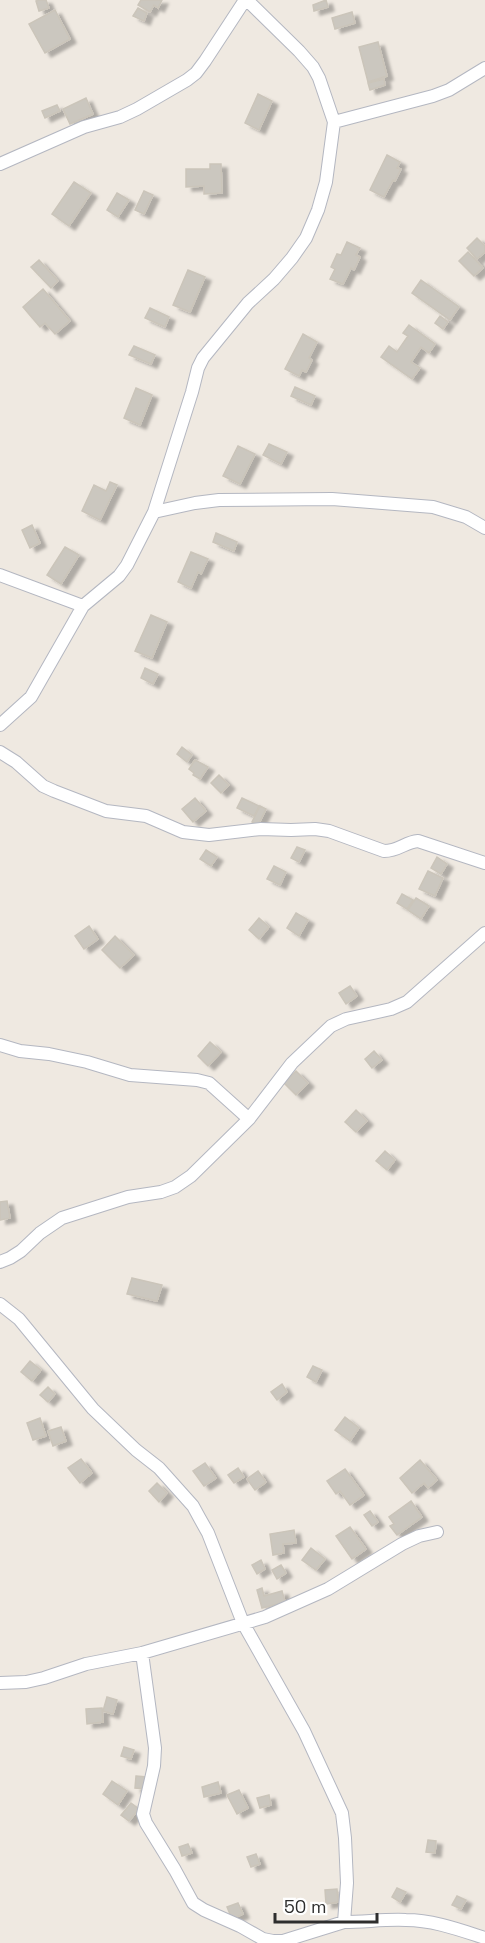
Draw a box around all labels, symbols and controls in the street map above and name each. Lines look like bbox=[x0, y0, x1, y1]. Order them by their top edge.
scale bar bbox=[275, 1886, 377, 1924]
text: 50 m bbox=[284, 1895, 326, 1918]

